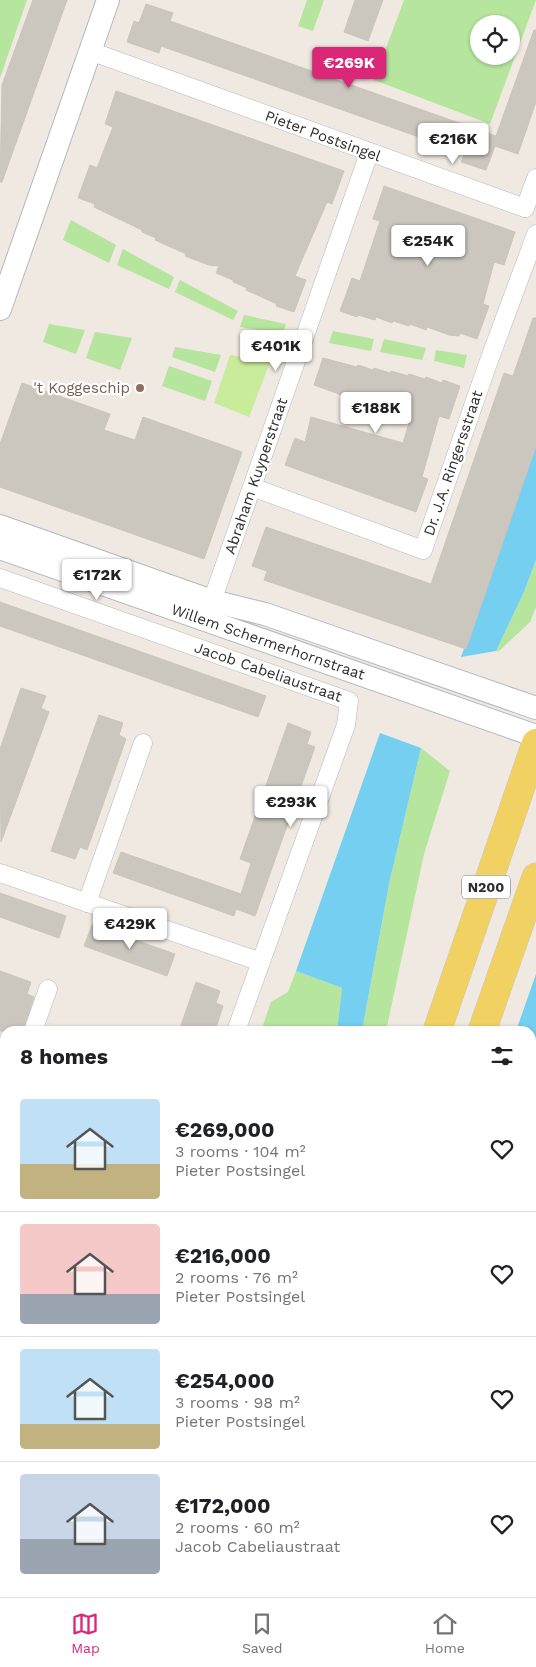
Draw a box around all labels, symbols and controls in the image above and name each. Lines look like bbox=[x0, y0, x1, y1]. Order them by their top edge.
map controls bbox=[470, 15, 520, 65]
button: locate bbox=[470, 15, 520, 65]
pin: €269K bbox=[314, 46, 384, 89]
text: €269K bbox=[323, 53, 375, 72]
street label: Pieter Postsingel bbox=[263, 107, 384, 165]
pin: €216K bbox=[418, 122, 488, 165]
text: €216K bbox=[429, 129, 477, 148]
pin: €254K bbox=[393, 224, 463, 267]
text: €254K bbox=[402, 231, 454, 250]
pin: €401K bbox=[241, 330, 311, 372]
text: €401K bbox=[251, 336, 301, 355]
place label: 't Koggeschip bbox=[33, 379, 130, 397]
marker: 't Koggeschip bbox=[134, 382, 146, 394]
street label: Dr. J.A. Ringersstraat bbox=[420, 387, 487, 538]
pin: €188K bbox=[341, 392, 411, 434]
street label: Abraham Kuyperstraat bbox=[221, 395, 291, 557]
text: €188K bbox=[351, 398, 401, 417]
pin: €172K bbox=[62, 558, 132, 601]
text: €172K bbox=[73, 565, 121, 584]
street label: Willem Schermerhornstraat bbox=[169, 600, 368, 684]
street label: Jacob Cabeliaustraat bbox=[192, 638, 345, 706]
pin: €293K bbox=[256, 786, 326, 828]
text: €293K bbox=[265, 792, 317, 811]
road number: N200 bbox=[462, 876, 510, 899]
pin: €429K bbox=[95, 908, 165, 950]
text: €429K bbox=[104, 914, 156, 933]
icon: filters bbox=[488, 1042, 516, 1070]
text: 8 homes bbox=[20, 1044, 108, 1069]
text: €269,000 bbox=[175, 1117, 274, 1142]
icon: home bbox=[60, 1119, 120, 1179]
icon: heart bbox=[488, 1135, 516, 1163]
text: 3 rooms · 104 m² bbox=[175, 1142, 306, 1161]
text: Pieter Postsingel bbox=[175, 1161, 305, 1180]
text: €216,000 bbox=[175, 1243, 271, 1268]
icon: home bbox=[60, 1244, 120, 1304]
icon: heart bbox=[488, 1260, 516, 1288]
text: 2 rooms · 76 m² bbox=[175, 1268, 298, 1287]
text: Pieter Postsingel bbox=[175, 1287, 305, 1306]
text: €254,000 bbox=[175, 1368, 274, 1393]
icon: home bbox=[60, 1369, 120, 1429]
icon: heart bbox=[488, 1385, 516, 1413]
text: 3 rooms · 98 m² bbox=[175, 1393, 300, 1412]
text: Pieter Postsingel bbox=[175, 1412, 305, 1431]
text: €172,000 bbox=[175, 1493, 271, 1518]
icon: home bbox=[60, 1494, 120, 1554]
icon: heart bbox=[488, 1510, 516, 1538]
text: 2 rooms · 60 m² bbox=[175, 1518, 300, 1537]
text: Jacob Cabeliaustraat bbox=[175, 1537, 340, 1556]
tab: Map bbox=[71, 1610, 100, 1656]
tab: Saved bbox=[242, 1610, 283, 1656]
tab: Home bbox=[425, 1610, 465, 1656]

